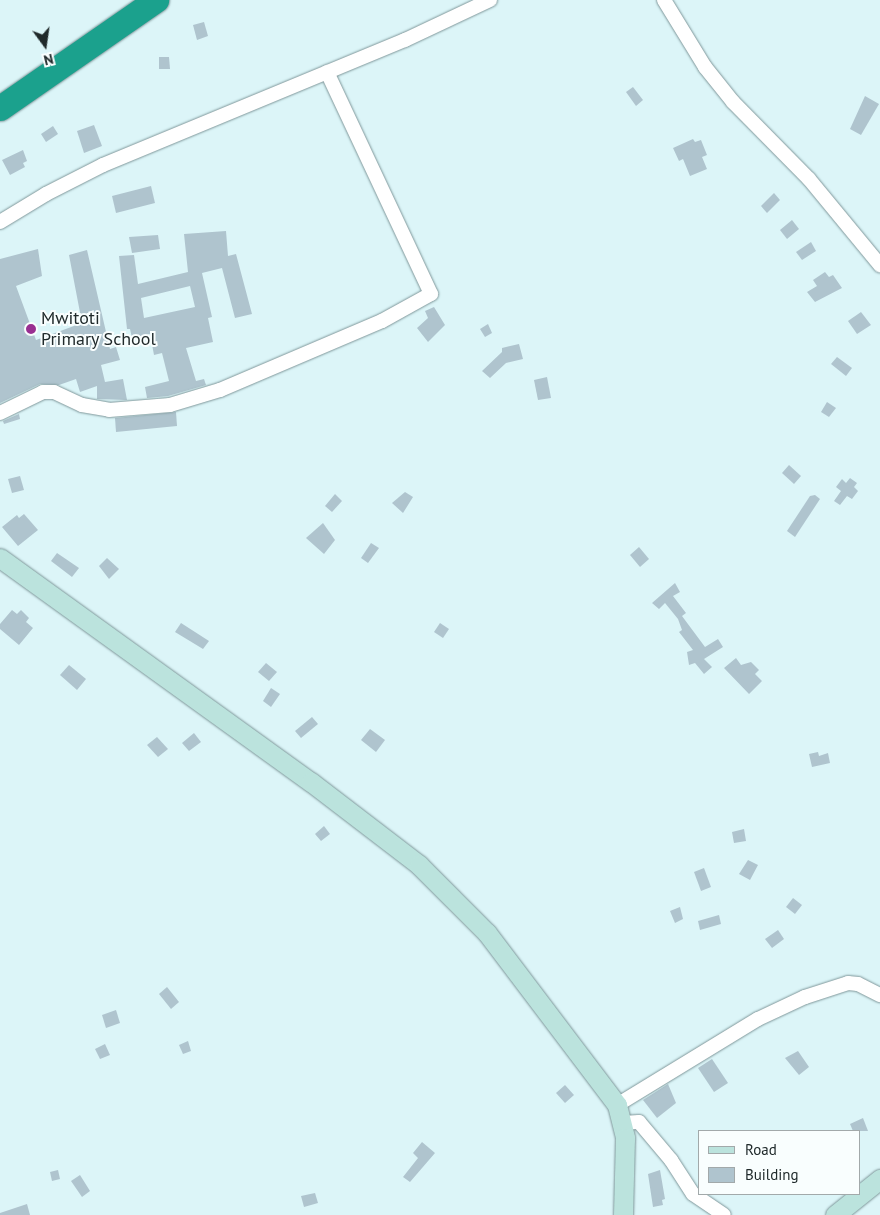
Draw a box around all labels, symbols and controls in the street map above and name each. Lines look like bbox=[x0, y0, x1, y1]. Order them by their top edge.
north arrow bbox=[20, 20, 70, 70]
text: N bbox=[42, 50, 55, 69]
place label: Mwitoti Primary School bbox=[41, 308, 156, 350]
marker: Mwitoti Primary School bbox=[25, 323, 37, 335]
legend bbox=[698, 1130, 860, 1195]
text: Road bbox=[745, 1140, 777, 1159]
text: Building bbox=[745, 1165, 799, 1184]

